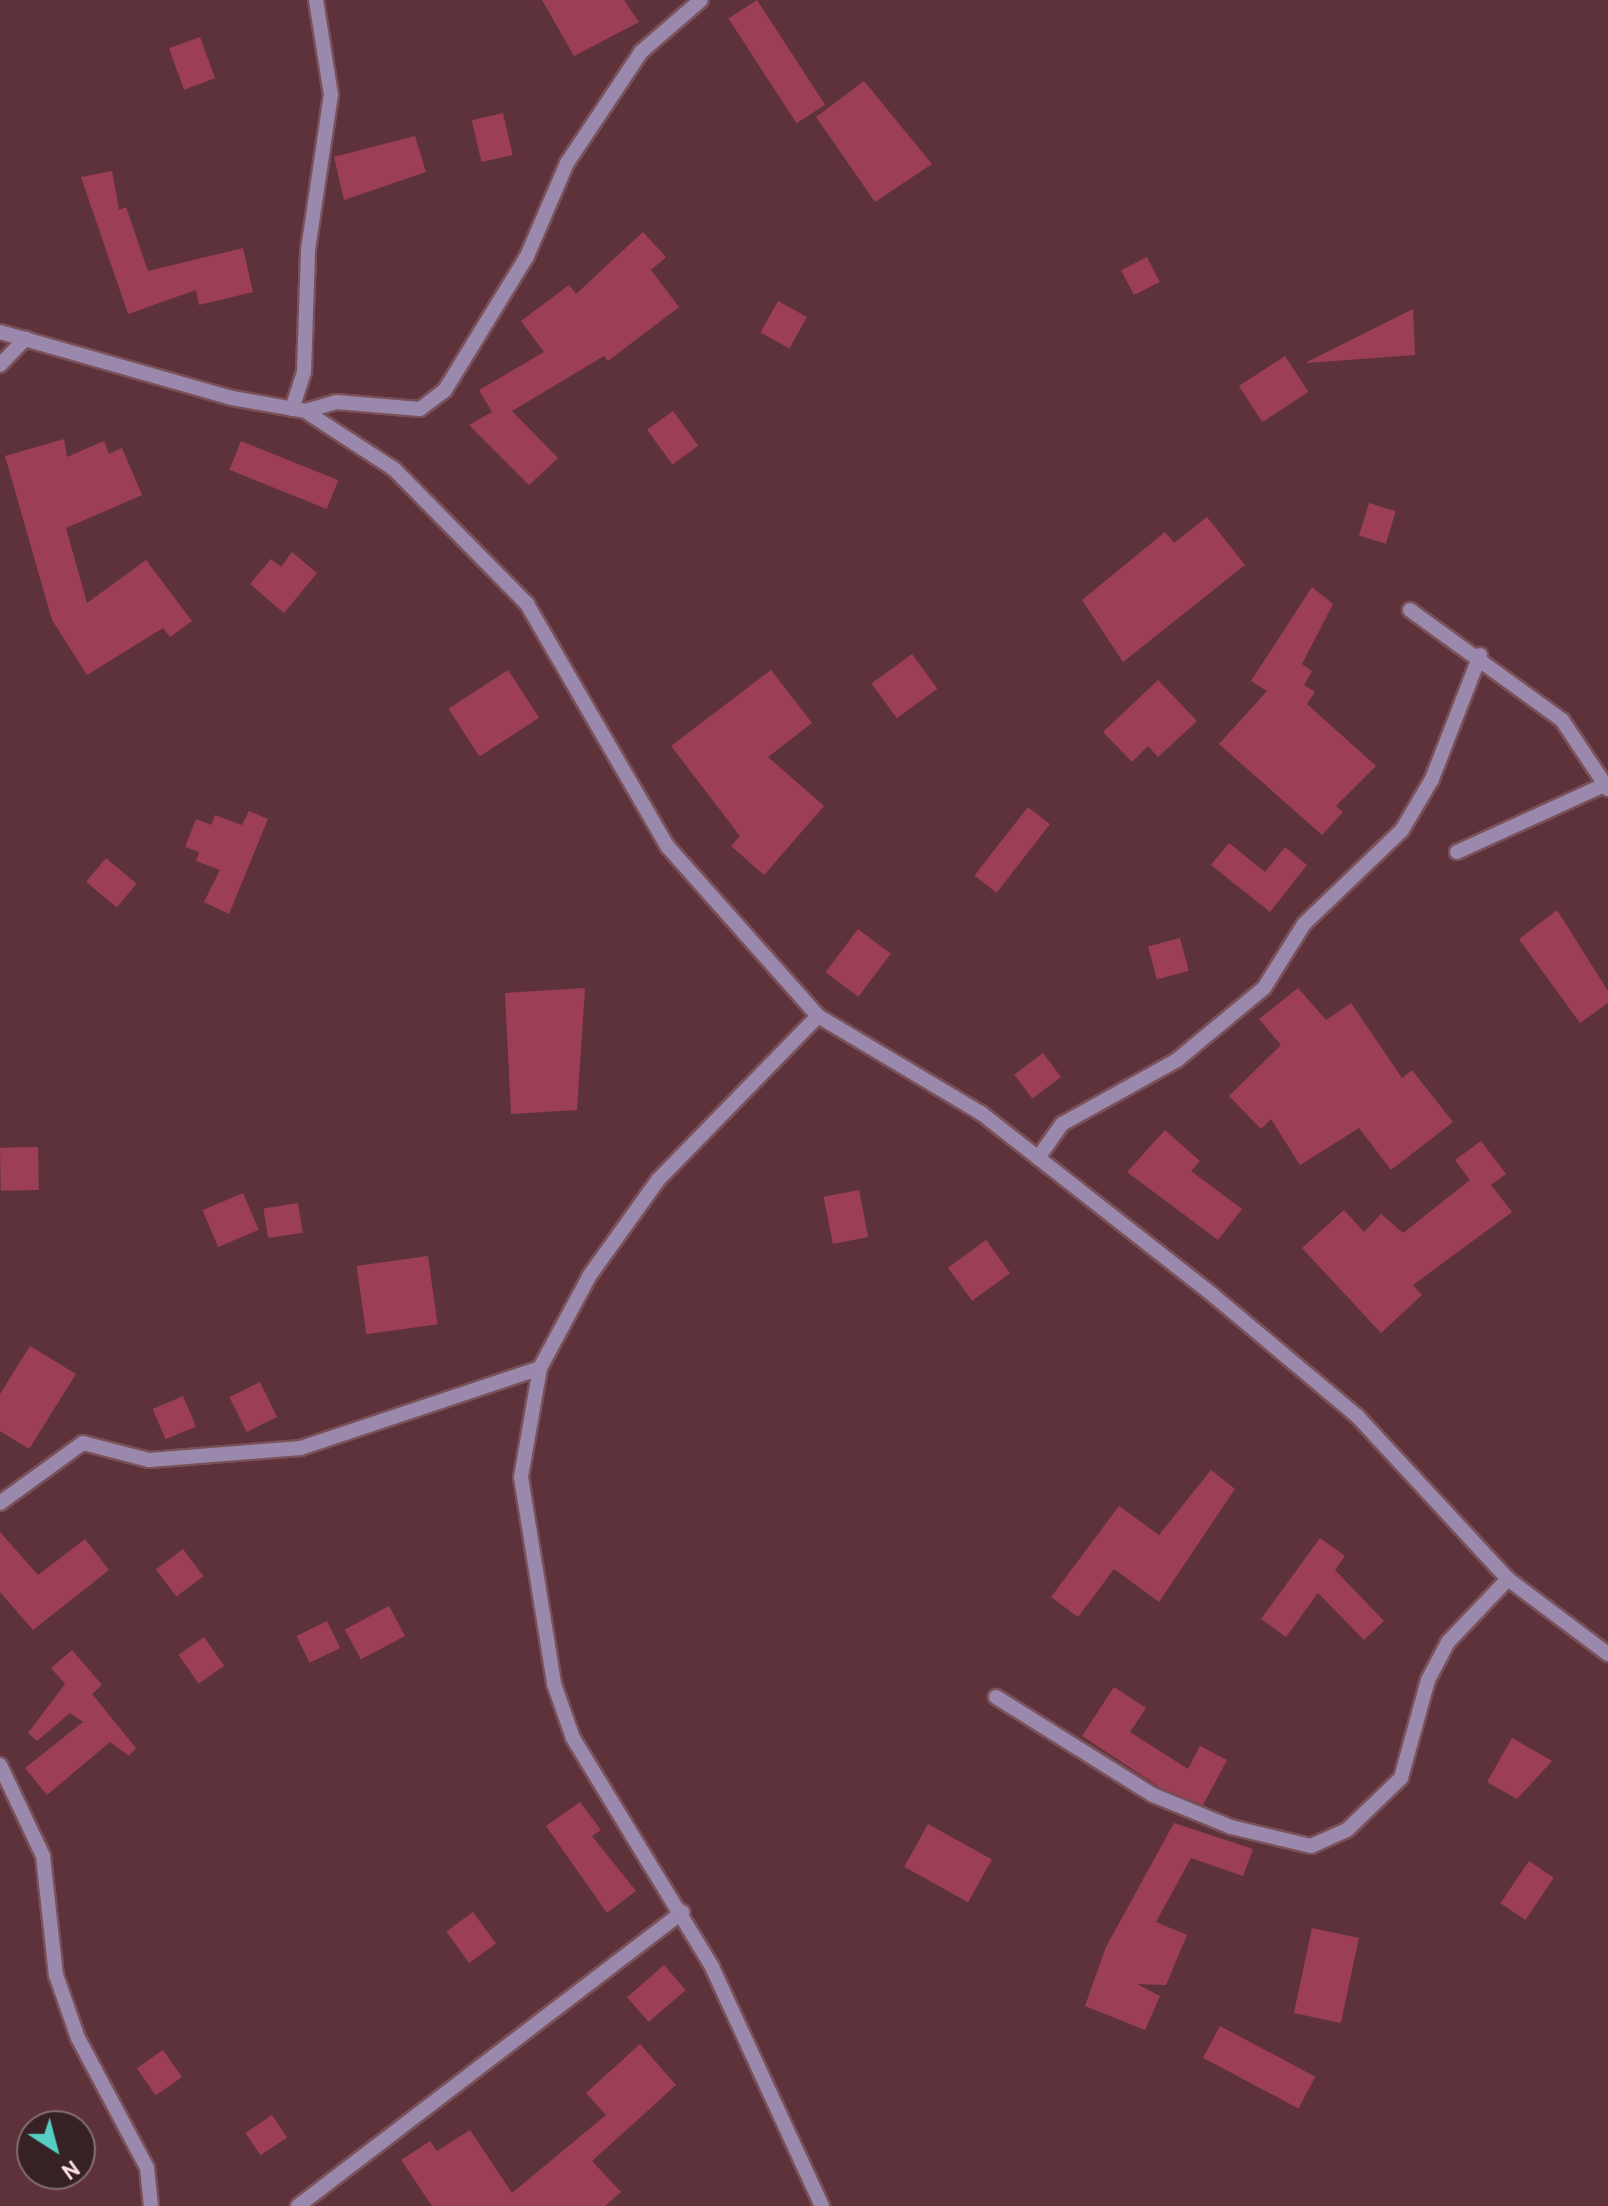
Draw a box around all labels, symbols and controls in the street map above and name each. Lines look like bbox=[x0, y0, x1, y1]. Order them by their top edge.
north arrow bbox=[16, 2110, 96, 2190]
text: N bbox=[55, 2153, 84, 2184]

